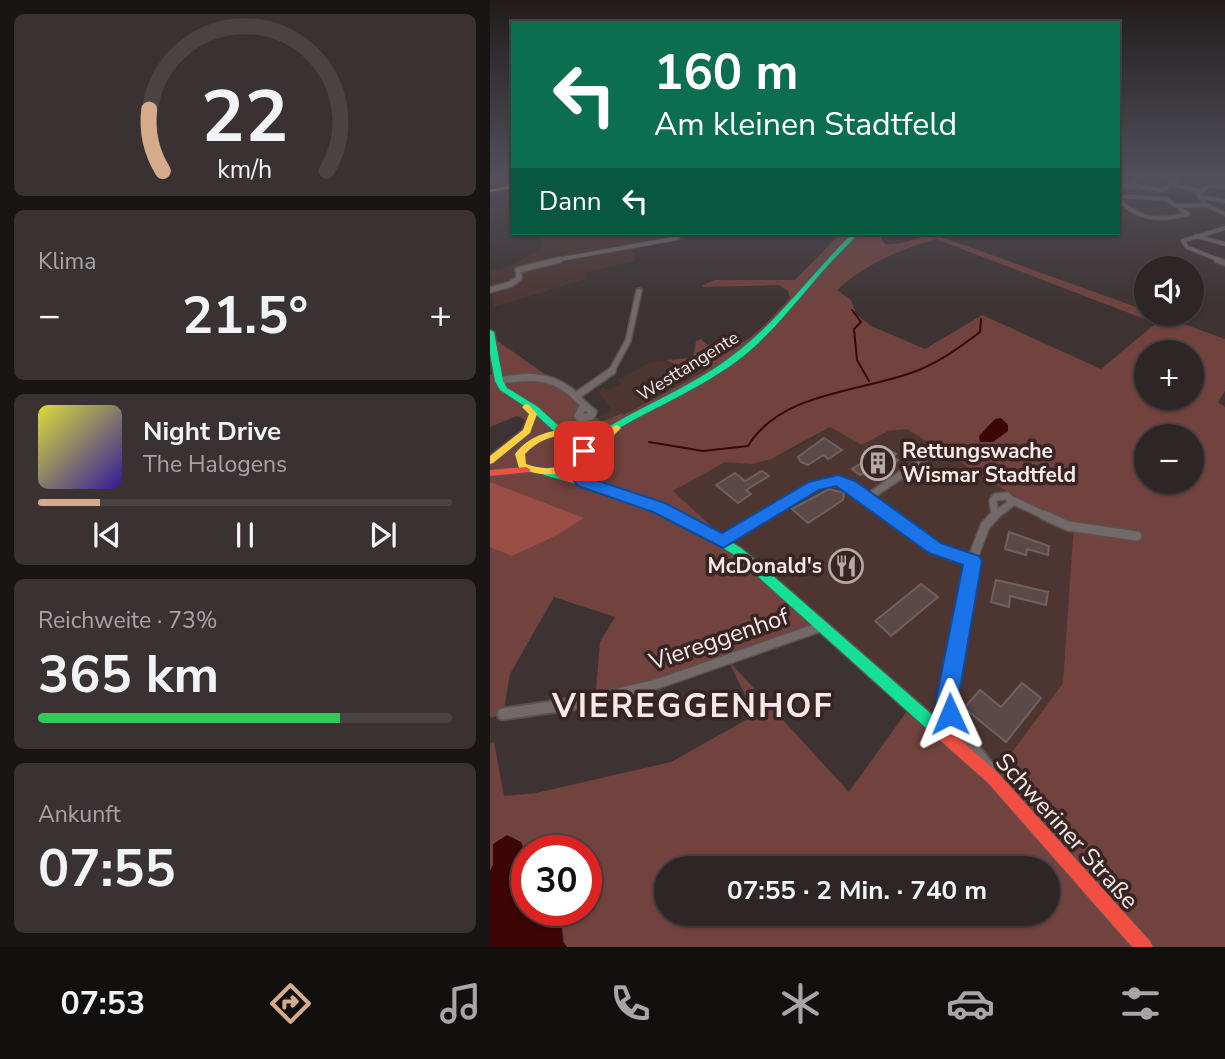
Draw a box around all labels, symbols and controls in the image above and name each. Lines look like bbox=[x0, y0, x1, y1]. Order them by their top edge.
text: 160 m bbox=[654, 39, 798, 106]
icon: left bbox=[539, 49, 630, 140]
text: 22 bbox=[201, 67, 289, 167]
text: Am kleinen Stadtfeld bbox=[654, 103, 957, 146]
text: km/h bbox=[217, 153, 273, 187]
icon: left bbox=[616, 182, 654, 220]
text: Dann bbox=[539, 184, 602, 219]
text: Klima bbox=[38, 246, 96, 277]
map controls bbox=[1134, 256, 1204, 494]
button: sound bbox=[1134, 256, 1204, 326]
text: 21.5° bbox=[182, 280, 308, 351]
text: − bbox=[38, 290, 61, 341]
text: + bbox=[429, 290, 452, 341]
street label: Westtangente bbox=[633, 325, 743, 407]
button: + bbox=[1134, 340, 1204, 410]
text: Night Drive bbox=[143, 414, 281, 449]
pin bbox=[554, 421, 614, 481]
button: − bbox=[1134, 424, 1204, 494]
icon: arrive bbox=[565, 432, 603, 470]
place label: Rettungswache Wismar Stadtfeld bbox=[902, 437, 1076, 489]
building icon: Rettungswache Wismar Stadtfeld bbox=[859, 444, 897, 482]
text: The Halogens bbox=[143, 449, 287, 480]
icon: previous bbox=[88, 516, 126, 554]
icon: pause bbox=[226, 516, 264, 554]
icon: next bbox=[364, 516, 402, 554]
restaurant icon: McDonald's bbox=[827, 547, 865, 585]
place label: McDonald's bbox=[707, 552, 822, 580]
street label: Viereggenhof bbox=[644, 600, 794, 678]
text: Reichweite · 73% bbox=[38, 605, 217, 636]
text: 365 km bbox=[38, 639, 219, 710]
position arrow bbox=[913, 677, 987, 751]
district label: VIEREGGENHOF bbox=[551, 684, 834, 729]
street label: Schweriner Straße bbox=[988, 746, 1146, 916]
text: Ankunft bbox=[38, 799, 120, 830]
text: 07:55 bbox=[38, 833, 176, 904]
speed limit sign: 30 bbox=[511, 835, 602, 926]
text: 07:55 · 2 Min. · 740 m bbox=[727, 873, 987, 908]
icon: directions bbox=[266, 979, 315, 1028]
icon: music bbox=[436, 979, 485, 1028]
icon: phone bbox=[606, 979, 655, 1028]
icon: climate bbox=[776, 979, 825, 1028]
icon: car bbox=[946, 979, 995, 1028]
icon: filters bbox=[1116, 979, 1165, 1028]
text: 07:53 bbox=[60, 982, 145, 1025]

